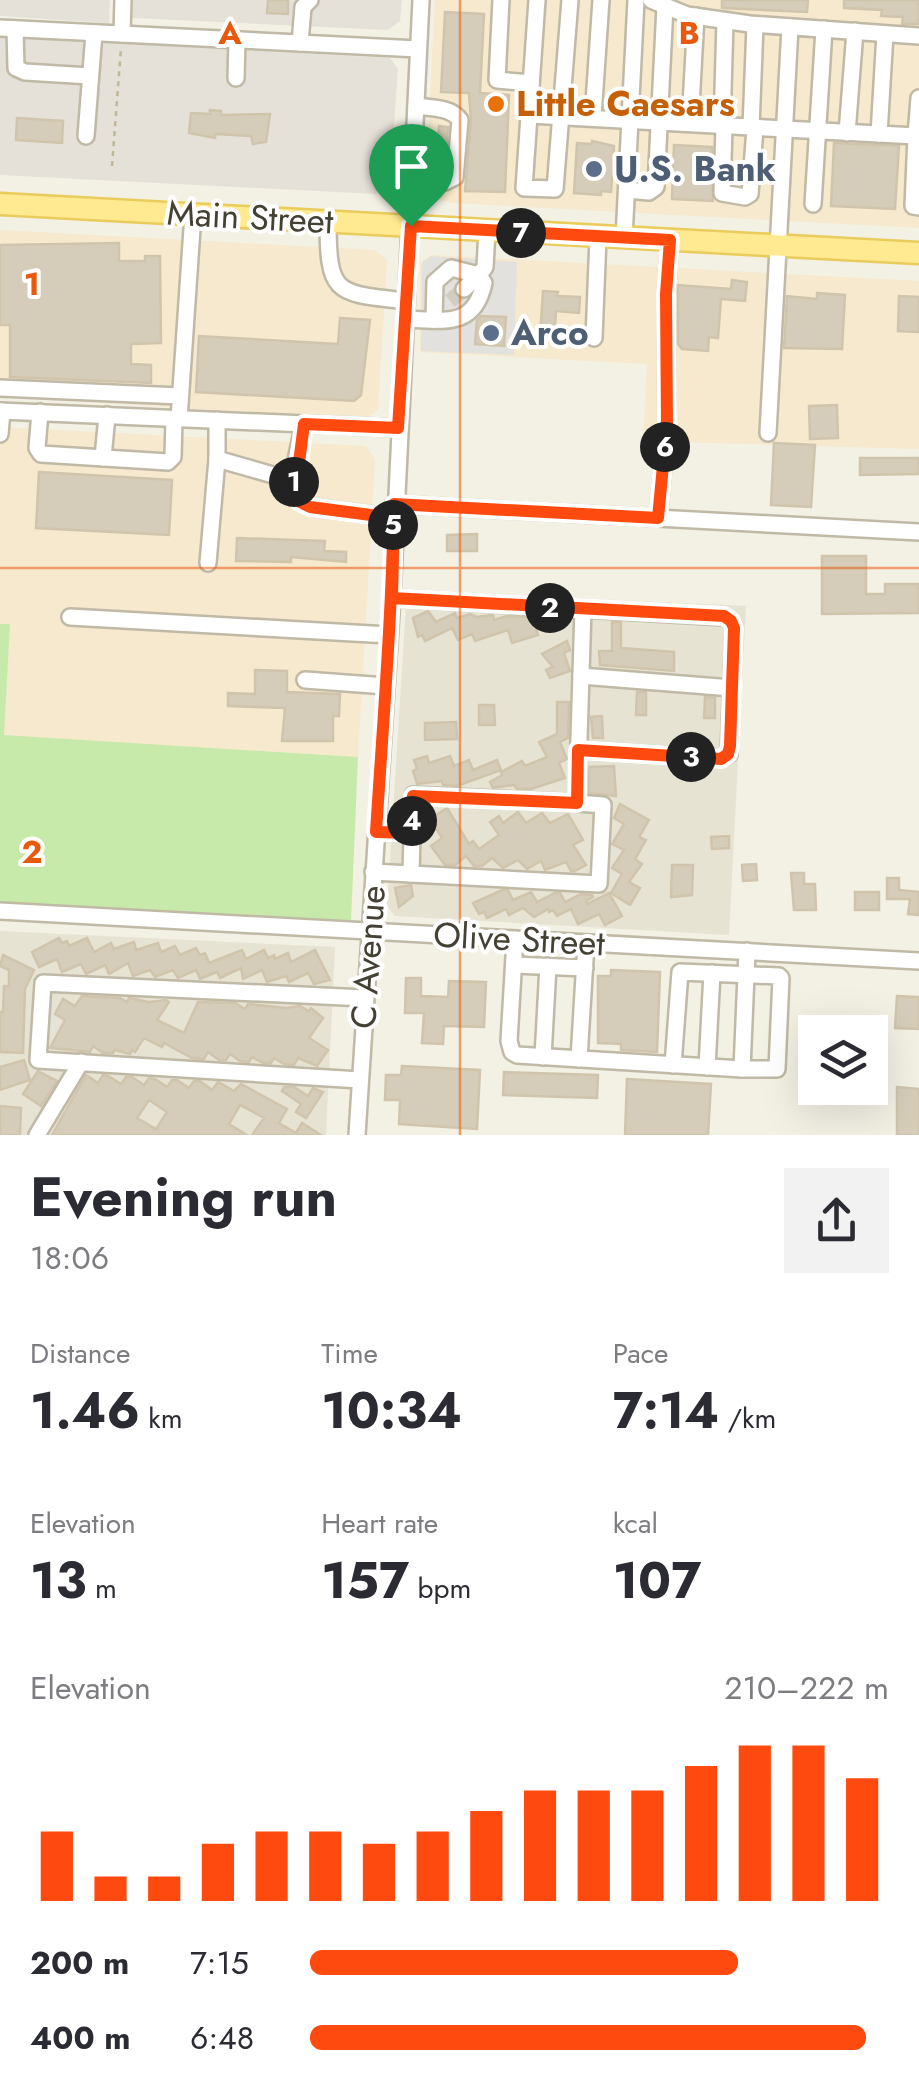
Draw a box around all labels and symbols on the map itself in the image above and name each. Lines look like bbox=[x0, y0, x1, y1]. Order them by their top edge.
text: A bbox=[217, 10, 242, 56]
text: B bbox=[678, 10, 700, 56]
place label: Little Caesars bbox=[516, 79, 735, 129]
marker: Little Caesars bbox=[485, 93, 507, 115]
pin bbox=[369, 124, 454, 227]
place label: U.S. Bank bbox=[614, 144, 776, 194]
marker: U.S. Bank bbox=[583, 158, 605, 180]
street label: Main Street bbox=[165, 188, 335, 246]
pin: 7 bbox=[496, 208, 546, 258]
text: 1 bbox=[24, 261, 40, 307]
place label: Arco bbox=[510, 308, 589, 358]
marker: Arco bbox=[480, 322, 502, 344]
pin: 6 bbox=[640, 422, 690, 472]
pin: 1 bbox=[269, 457, 319, 507]
pin: 5 bbox=[368, 500, 418, 550]
pin: 2 bbox=[525, 583, 575, 633]
pin: 3 bbox=[666, 732, 716, 782]
pin: 4 bbox=[387, 796, 437, 846]
text: 2 bbox=[22, 829, 43, 875]
street label: C Avenue bbox=[338, 884, 398, 1030]
street label: Olive Street bbox=[432, 910, 607, 968]

